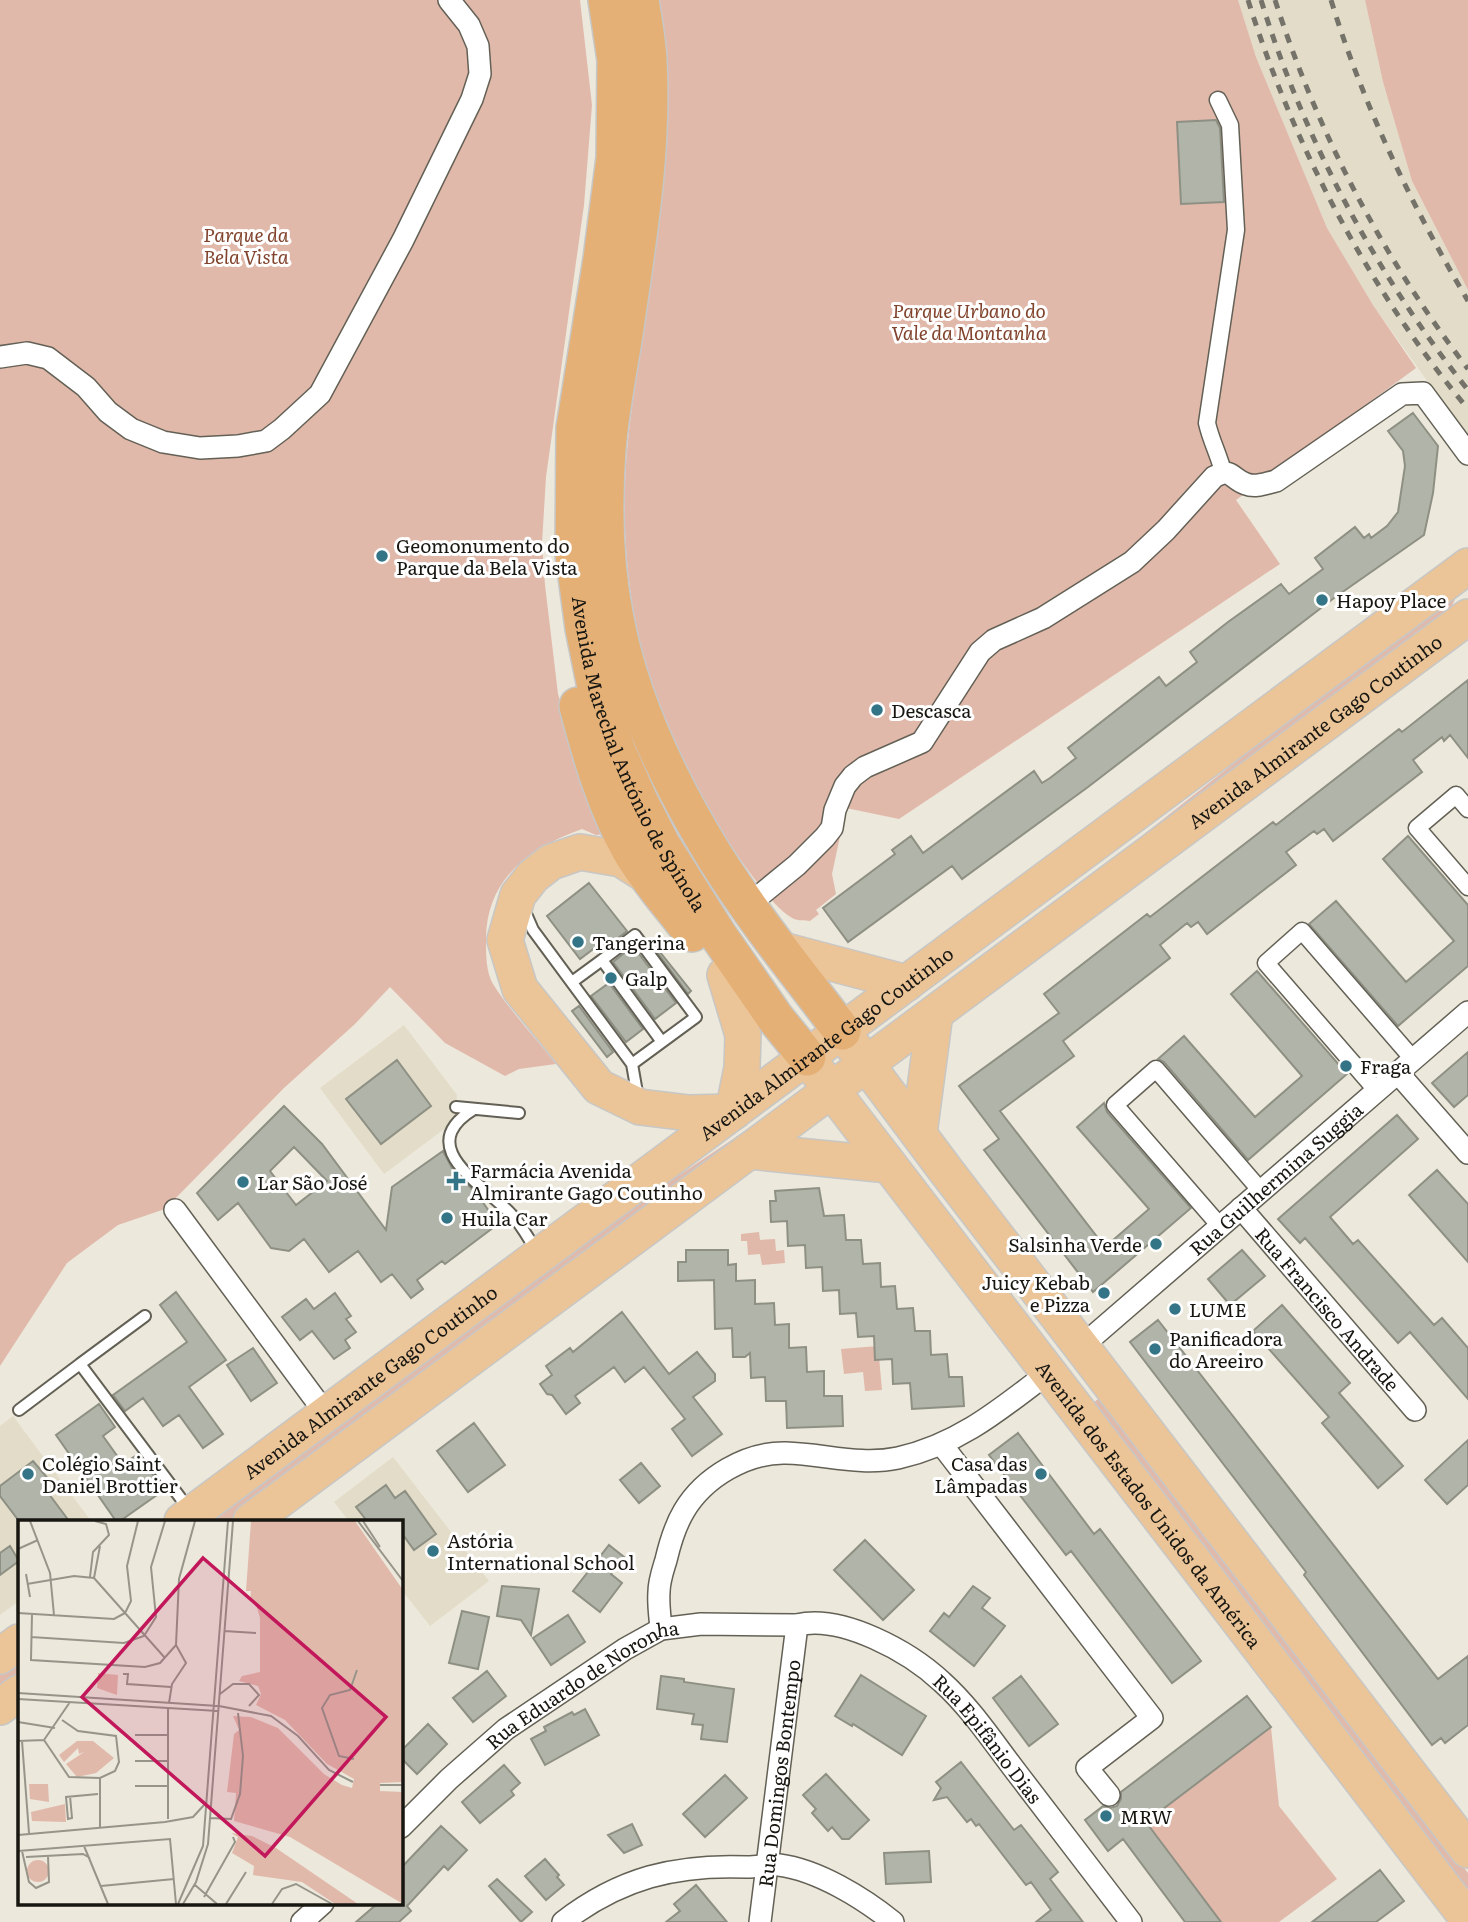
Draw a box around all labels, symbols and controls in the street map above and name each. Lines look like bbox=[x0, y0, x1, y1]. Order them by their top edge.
park label: Parque da Bela Vista bbox=[203, 220, 289, 270]
park label: Parque Urbano do Vale da Montanha bbox=[891, 296, 1047, 346]
place label: Geomonumento do Parque da Bela Vista bbox=[396, 531, 578, 581]
marker: Geomonumento do Parque da Bela Vista bbox=[374, 548, 390, 564]
place label: Hapoy Place bbox=[1336, 586, 1447, 614]
marker: Hapoy Place bbox=[1314, 592, 1330, 608]
street label: Avenida Marechal António de Spínola bbox=[566, 594, 714, 917]
street label: Avenida Almirante Gago Coutinho bbox=[1182, 627, 1448, 835]
place label: Descasca bbox=[891, 696, 972, 724]
marker: Descasca bbox=[869, 702, 885, 718]
place label: Tangerina bbox=[592, 928, 686, 956]
marker: Tangerina bbox=[570, 934, 586, 950]
street label: Avenida Almirante Gago Coutinho bbox=[693, 939, 959, 1147]
place label: Galp bbox=[625, 964, 668, 992]
marker: Galp bbox=[603, 970, 619, 986]
place label: Fraga bbox=[1360, 1052, 1412, 1080]
marker: Fraga bbox=[1338, 1058, 1354, 1074]
street label: Rua Guilhermina Suggia bbox=[1183, 1095, 1369, 1262]
place label: Farmácia Avenida Almirante Gago Coutinho bbox=[470, 1156, 703, 1206]
place label: Lar São José bbox=[257, 1168, 367, 1196]
marker: Farmácia Avenida Almirante Gago Coutinho bbox=[448, 1173, 464, 1189]
marker: Lar São José bbox=[235, 1174, 251, 1190]
place label: Huila Car bbox=[461, 1204, 547, 1232]
marker: Huila Car bbox=[439, 1210, 455, 1226]
street label: Rua Francisco Andrade bbox=[1249, 1221, 1407, 1397]
place label: Salsinha Verde bbox=[1008, 1230, 1142, 1258]
marker: Salsinha Verde bbox=[1148, 1236, 1164, 1252]
place label: Juicy Kebab e Pizza bbox=[981, 1268, 1091, 1318]
street label: Avenida Almirante Gago Coutinho bbox=[237, 1278, 503, 1485]
marker: Juicy Kebab e Pizza bbox=[1096, 1285, 1112, 1301]
place label: LUME bbox=[1189, 1295, 1247, 1323]
marker: LUME bbox=[1167, 1301, 1183, 1317]
place label: Panificadora do Areeiro bbox=[1169, 1324, 1284, 1374]
marker: Panificadora do Areeiro bbox=[1147, 1341, 1163, 1357]
street label: Avenida dos Estados Unidos da América bbox=[1030, 1354, 1269, 1654]
place label: Colégio Saint Daniel Brottier bbox=[42, 1449, 178, 1499]
place label: Casa das Lâmpadas bbox=[934, 1449, 1027, 1499]
marker: Colégio Saint Daniel Brottier bbox=[20, 1466, 36, 1482]
marker: Casa das Lâmpadas bbox=[1033, 1466, 1049, 1482]
inset map bbox=[18, 1520, 402, 1904]
place label: Astória International School bbox=[447, 1526, 635, 1576]
marker: Astória International School bbox=[425, 1543, 441, 1559]
street label: Rua Eduardo de Noronha bbox=[479, 1613, 681, 1755]
street label: Rua Domingos Bontempo bbox=[750, 1658, 807, 1889]
street label: Rua Epifânio Dias bbox=[927, 1667, 1049, 1809]
place label: MRW bbox=[1120, 1802, 1173, 1830]
marker: MRW bbox=[1098, 1808, 1114, 1824]

